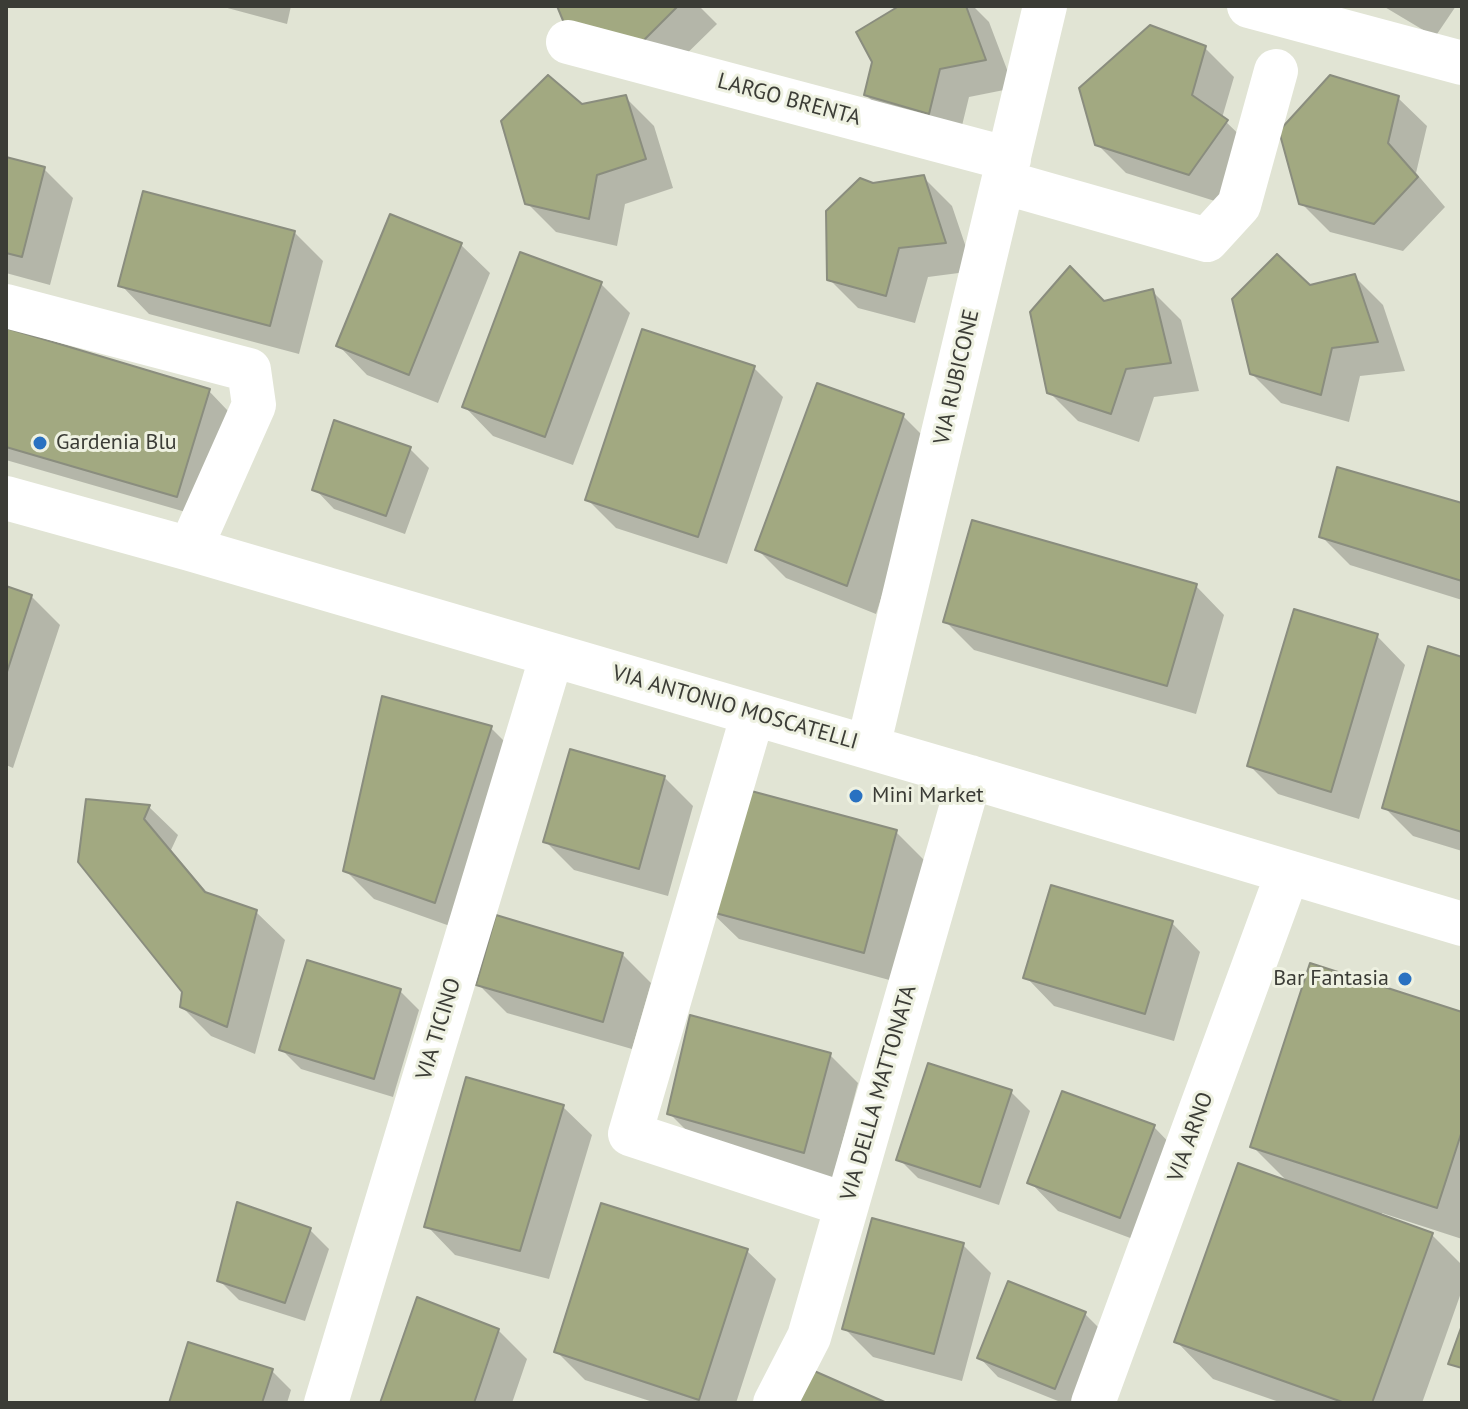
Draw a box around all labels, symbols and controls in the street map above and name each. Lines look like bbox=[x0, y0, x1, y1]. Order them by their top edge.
street label: LARGO BRENTA bbox=[715, 68, 863, 132]
street label: VIA RUBICONE bbox=[929, 307, 985, 447]
place label: Gardenia Blu bbox=[56, 430, 177, 456]
marker: Gardenia Blu bbox=[31, 434, 49, 452]
street label: VIA ANTONIO MOSCATELLI bbox=[609, 660, 861, 756]
place label: Mini Market bbox=[872, 783, 984, 809]
marker: Mini Market bbox=[847, 787, 865, 805]
place label: Bar Fantasia bbox=[1273, 966, 1389, 992]
marker: Bar Fantasia bbox=[1396, 970, 1414, 988]
street label: VIA TICINO bbox=[411, 975, 467, 1083]
street label: VIA DELLA MATTONATA bbox=[836, 982, 922, 1204]
street label: VIA ARNO bbox=[1163, 1089, 1219, 1185]

